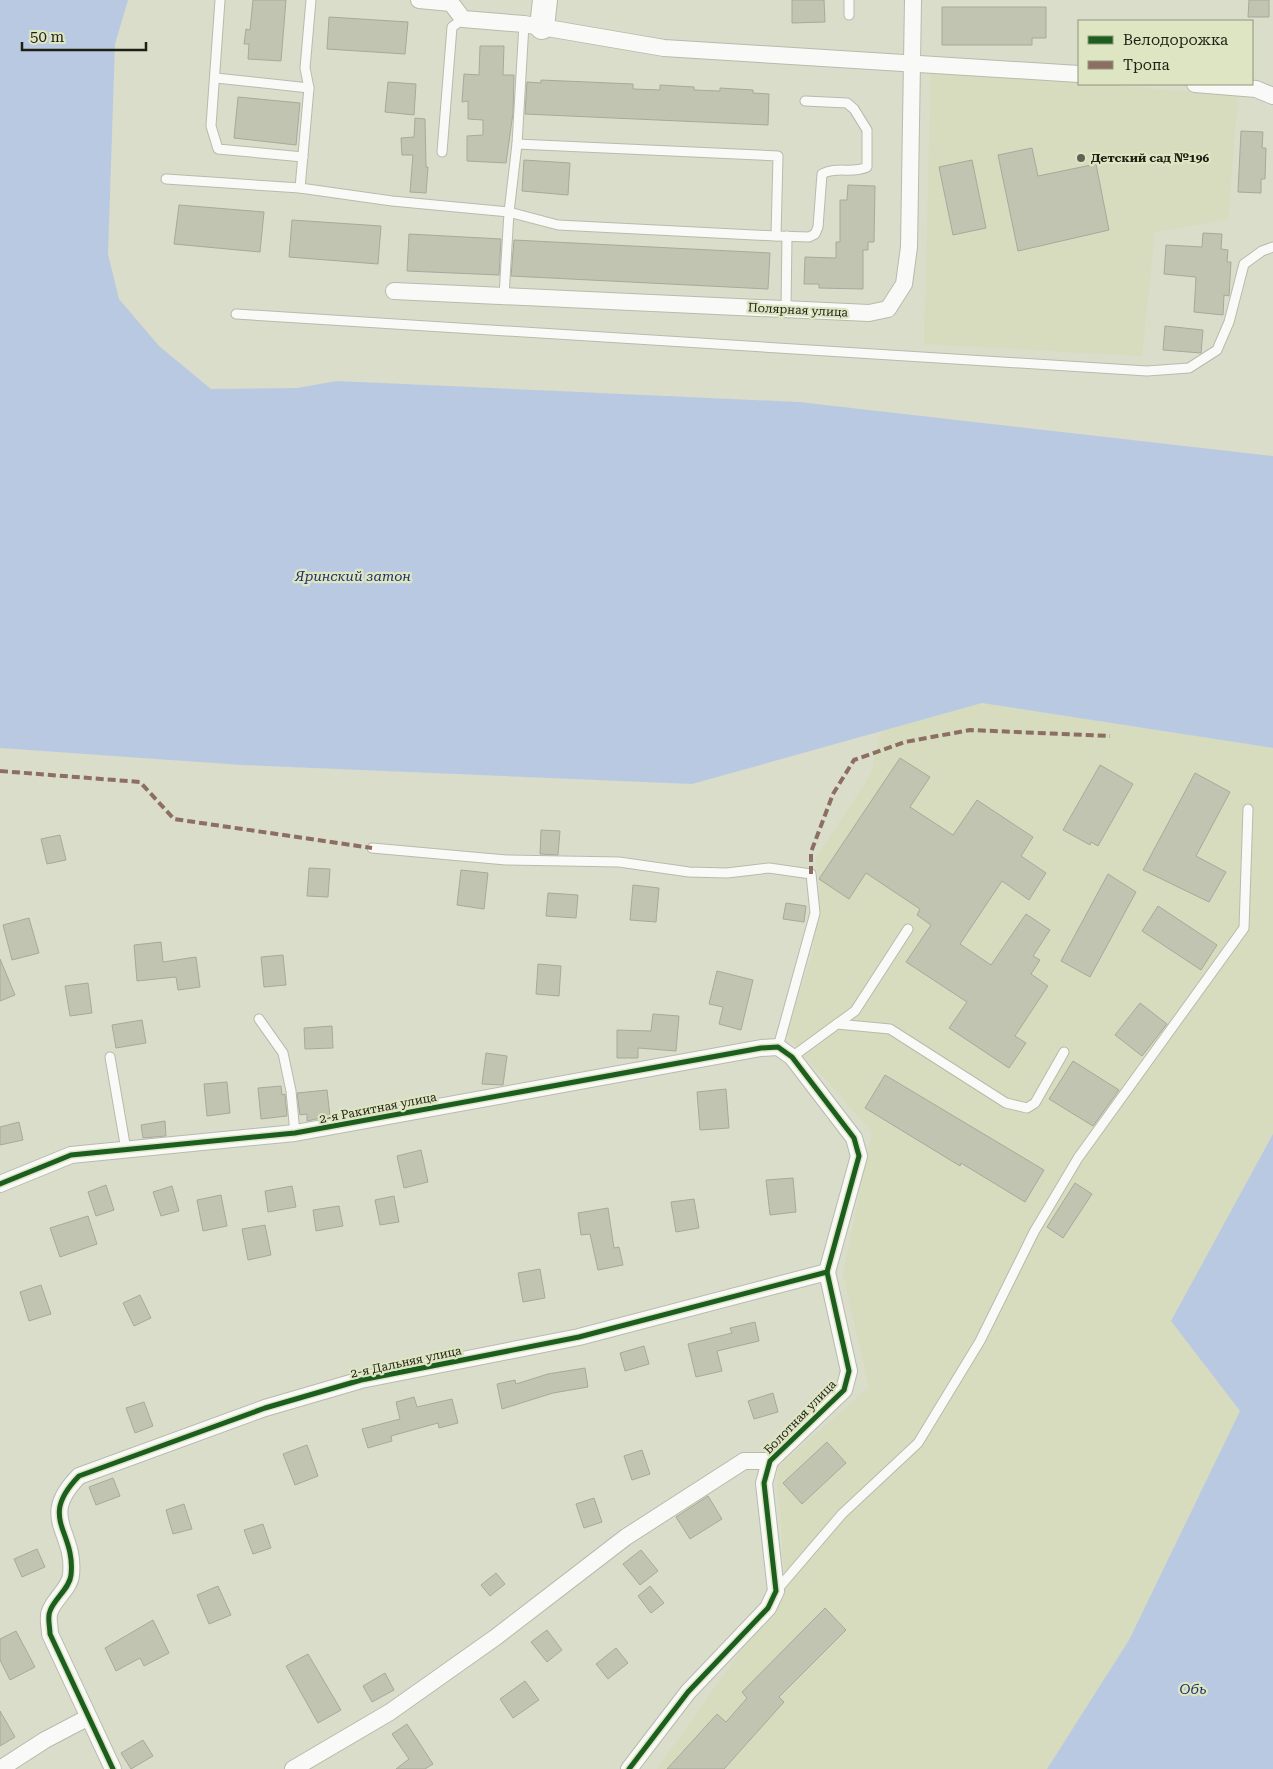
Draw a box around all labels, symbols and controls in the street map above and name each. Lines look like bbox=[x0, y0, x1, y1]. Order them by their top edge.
scale bar bbox=[22, 20, 146, 52]
legend bbox=[1078, 20, 1253, 85]
text: 50 m bbox=[30, 28, 65, 46]
text: Велодорожка bbox=[1123, 31, 1228, 49]
text: Тропа bbox=[1123, 56, 1170, 74]
place label: Детский сад №196 bbox=[1091, 151, 1210, 165]
marker: Детский сад №196 bbox=[1075, 152, 1087, 164]
street label: Полярная улица bbox=[748, 300, 849, 320]
water label: Яринский затон bbox=[294, 568, 411, 584]
street label: 2-я Ракитная улица bbox=[318, 1090, 438, 1126]
street label: 2-я Дальняя улица bbox=[349, 1343, 463, 1381]
street label: Болотная улица bbox=[761, 1377, 839, 1457]
water label: Обь bbox=[1179, 1681, 1207, 1697]

